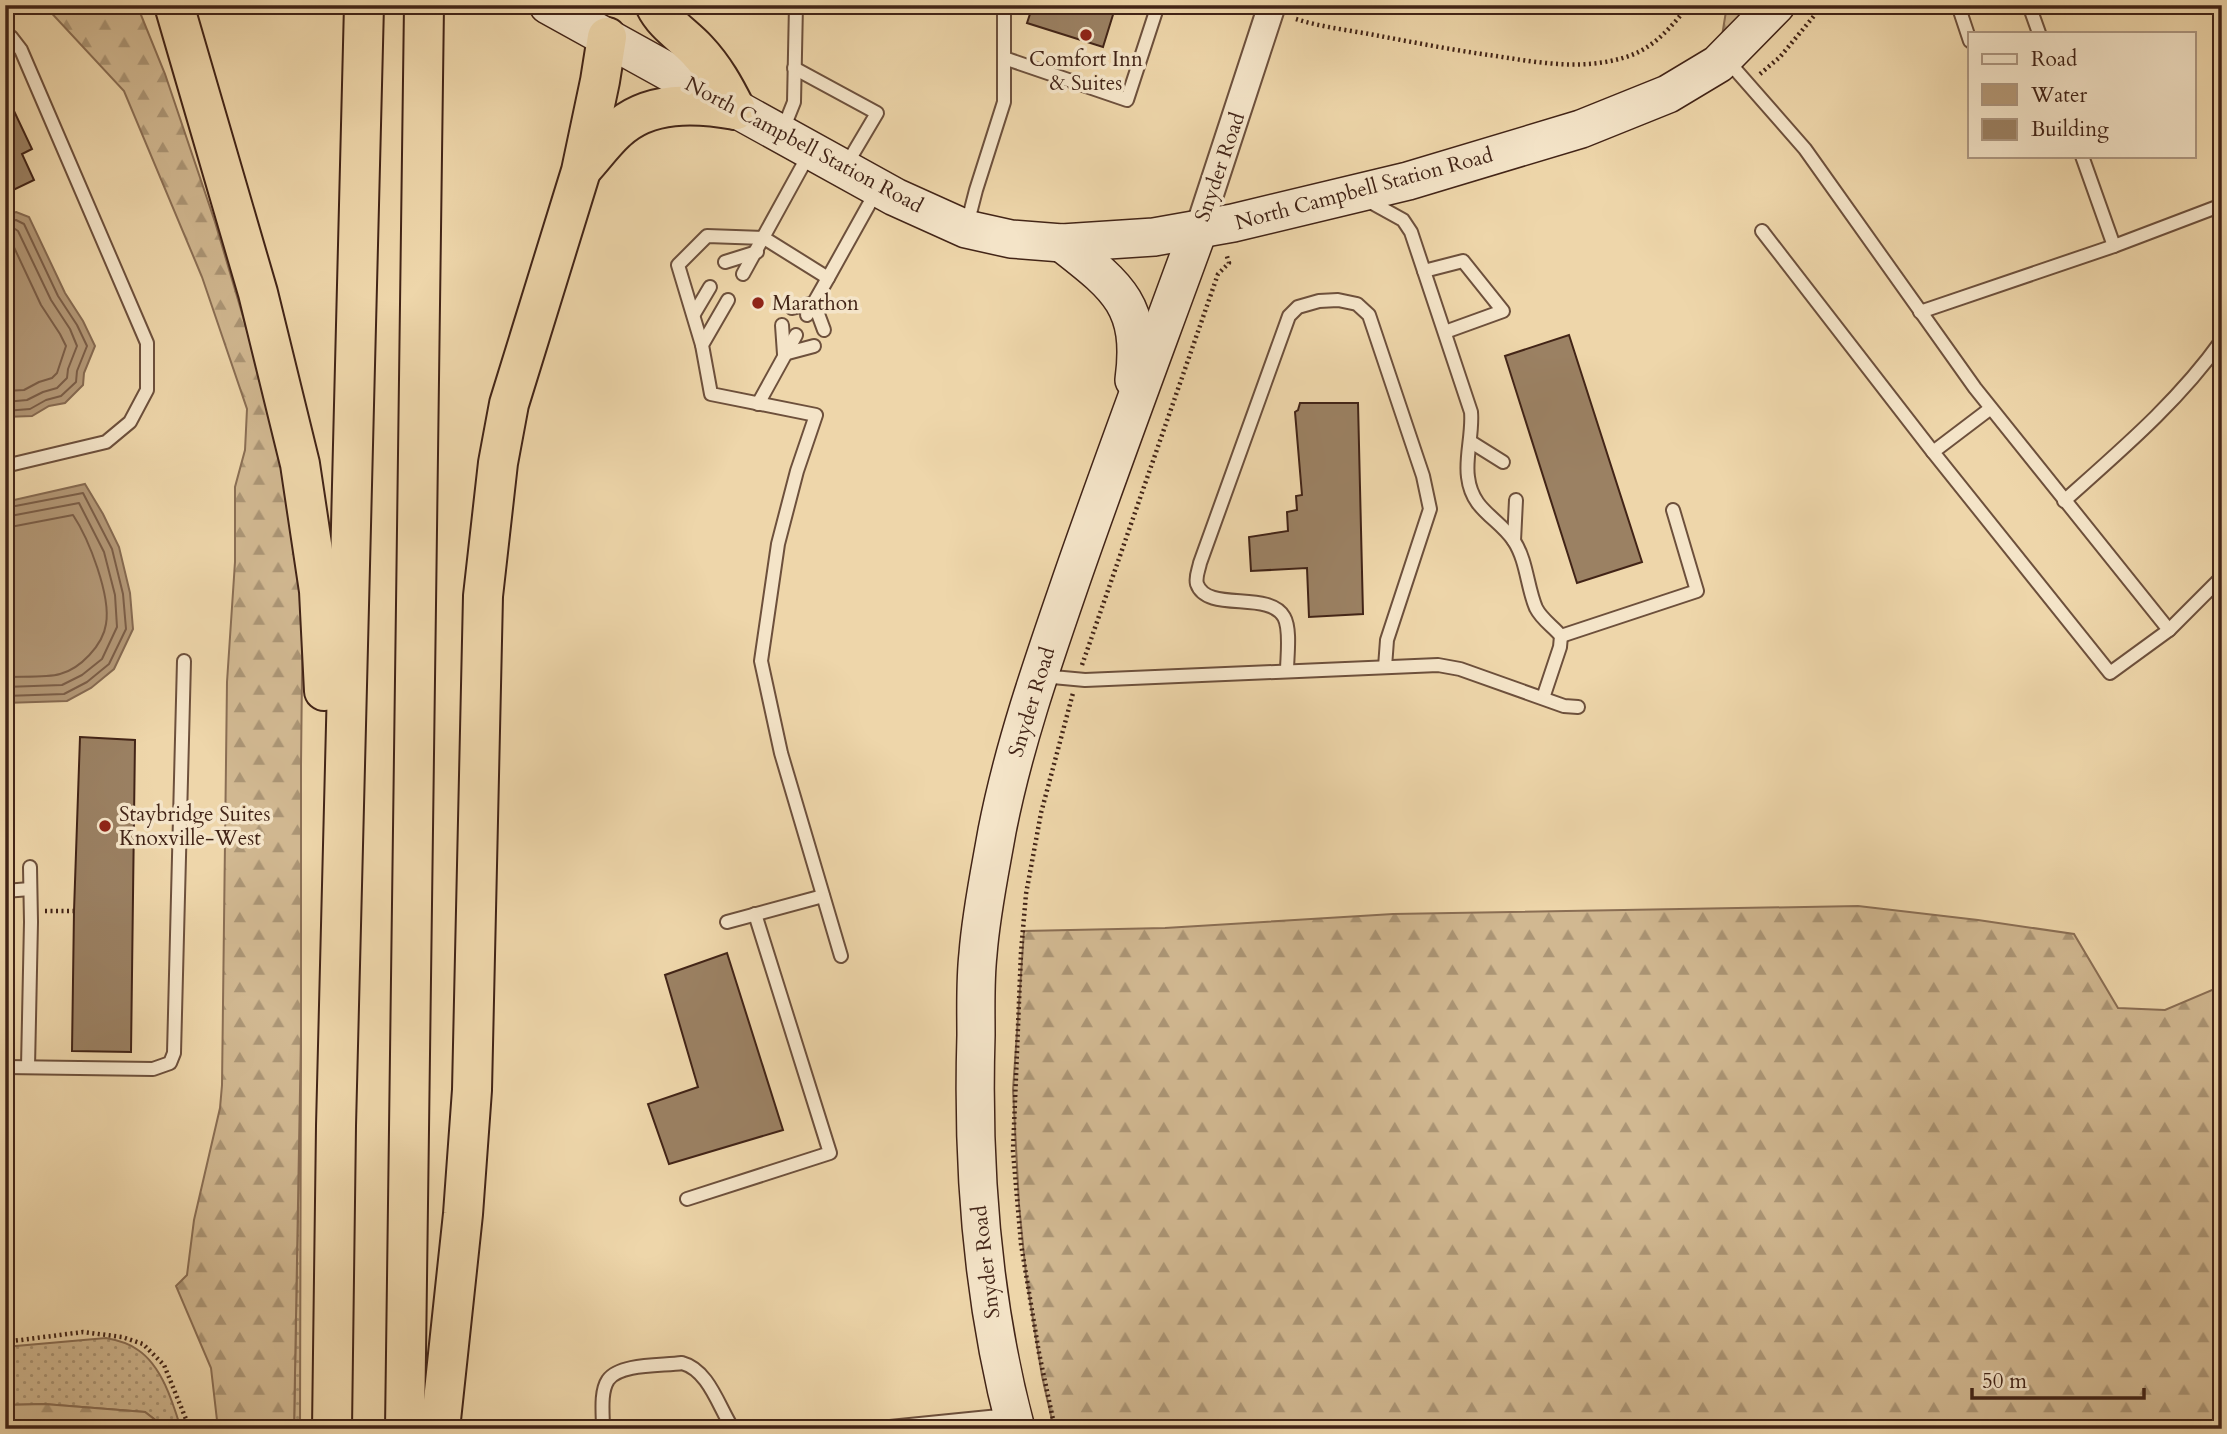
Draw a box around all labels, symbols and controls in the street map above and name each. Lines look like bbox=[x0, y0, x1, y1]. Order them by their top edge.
marker: Comfort Inn & Suites bbox=[1078, 27, 1094, 43]
legend bbox=[1968, 32, 2196, 158]
place label: Comfort Inn & Suites bbox=[1029, 45, 1143, 98]
text: Road bbox=[2031, 45, 2077, 74]
street label: North Campbell Station Road bbox=[680, 70, 928, 220]
text: Water bbox=[2030, 81, 2087, 110]
street label: Snyder Road bbox=[1188, 109, 1252, 225]
text: Building bbox=[2031, 115, 2109, 144]
street label: North Campbell Station Road bbox=[1232, 141, 1496, 237]
place label: Marathon bbox=[772, 289, 859, 318]
marker: Marathon bbox=[750, 295, 766, 311]
street label: Snyder Road bbox=[1002, 643, 1062, 761]
place label: Staybridge Suites Knoxville-West bbox=[119, 800, 270, 853]
marker: Staybridge Suites Knoxville-West bbox=[97, 818, 113, 834]
street label: Snyder Road bbox=[965, 1204, 1007, 1320]
scale bar bbox=[1972, 1357, 2143, 1401]
text: 50 m bbox=[1982, 1367, 2027, 1396]

